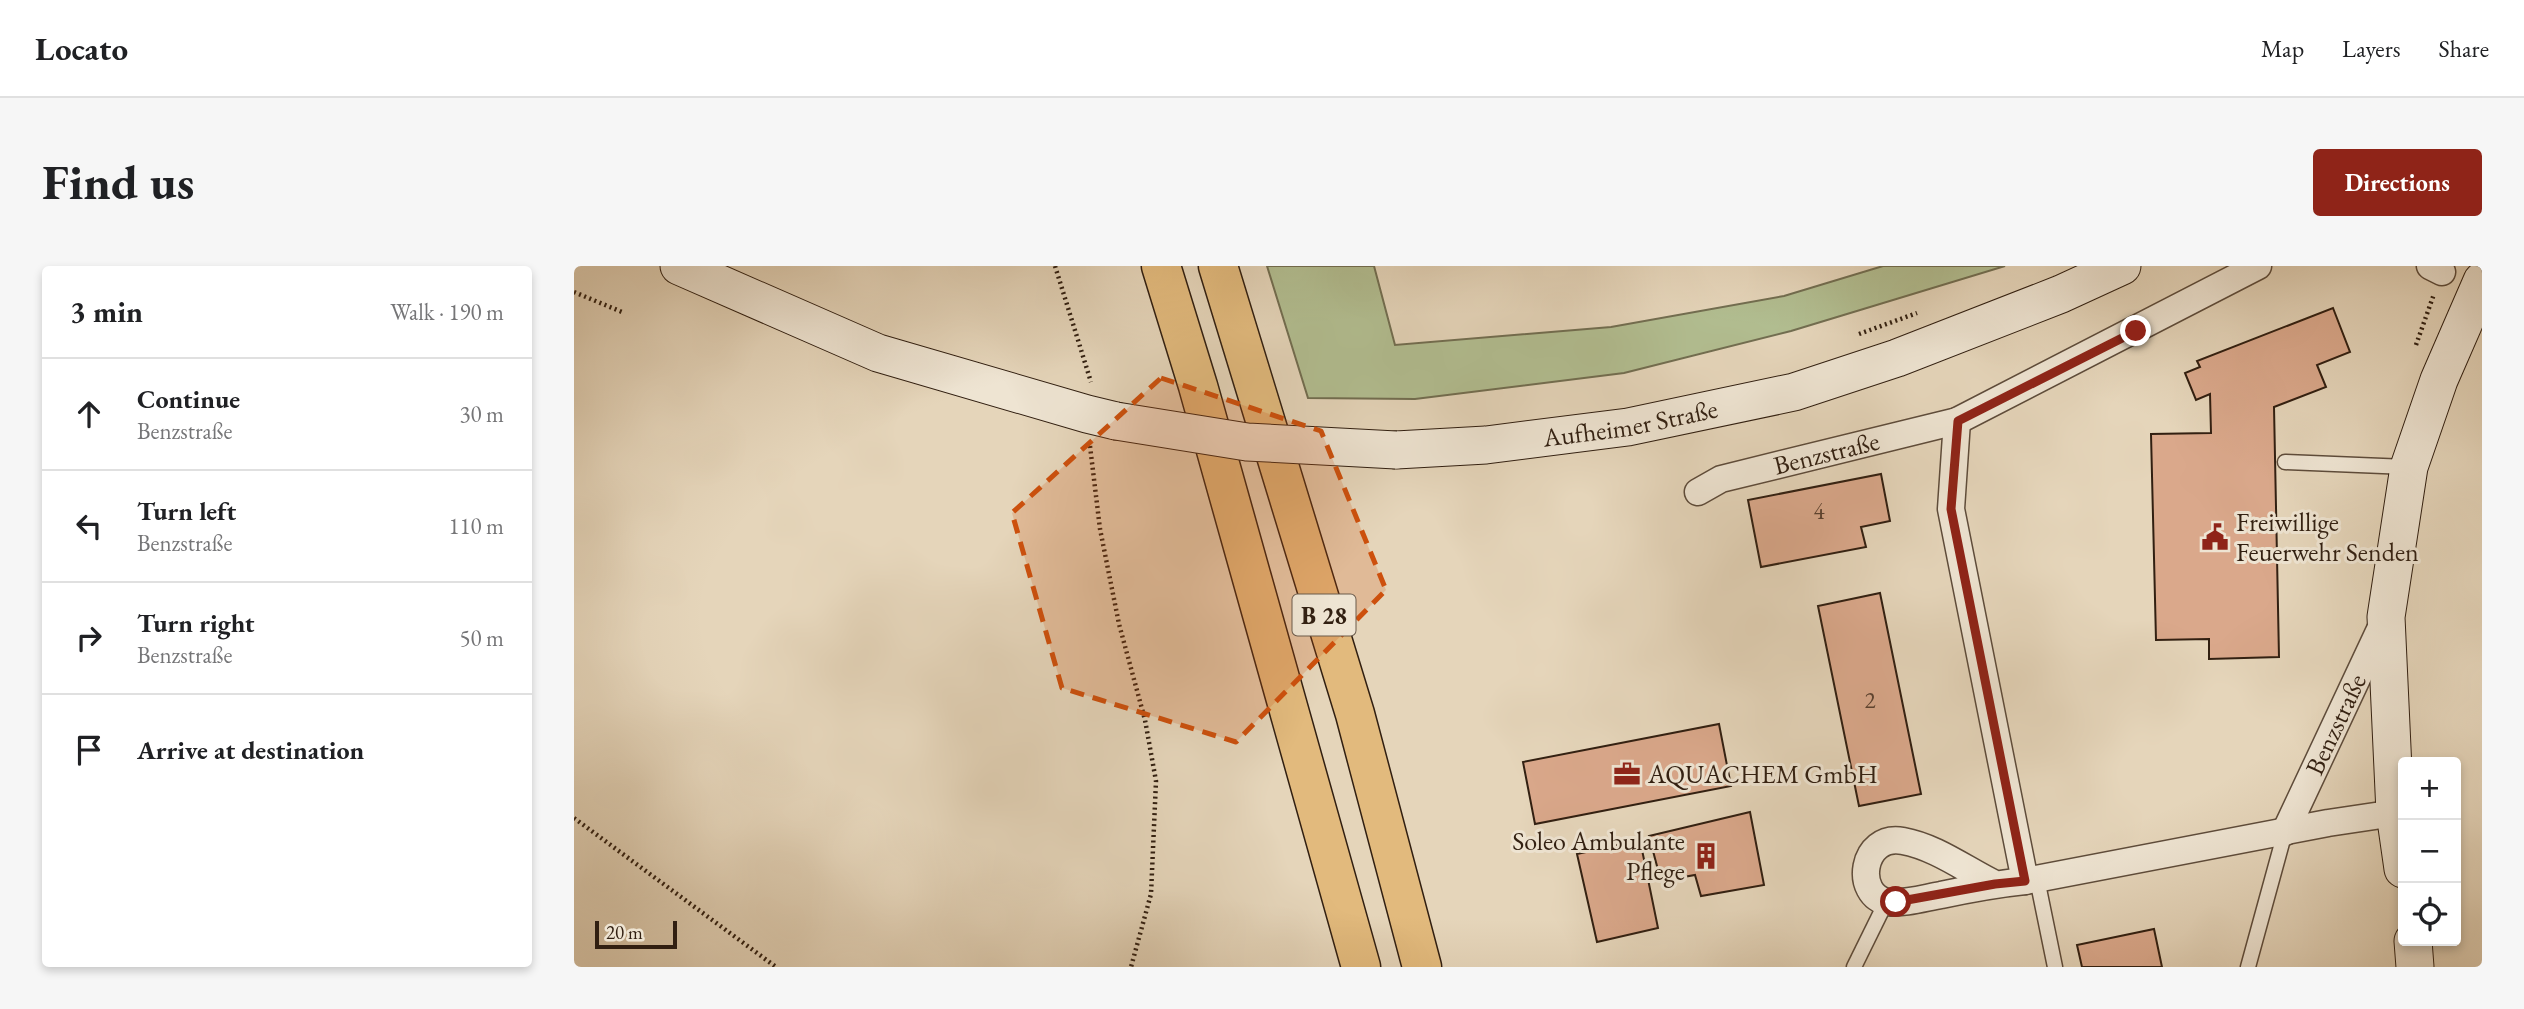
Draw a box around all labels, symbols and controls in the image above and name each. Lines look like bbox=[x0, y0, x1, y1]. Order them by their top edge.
text: Locato bbox=[35, 27, 128, 70]
text: Map bbox=[2261, 33, 2304, 64]
text: Layers bbox=[2342, 33, 2401, 64]
text: Share bbox=[2439, 33, 2489, 64]
button: Directions bbox=[2313, 149, 2482, 216]
text: Find us bbox=[42, 150, 194, 214]
text: 3 min bbox=[70, 292, 143, 331]
text: Walk · 190 m bbox=[390, 297, 504, 327]
route end bbox=[2120, 315, 2151, 346]
text: Continue bbox=[137, 382, 240, 416]
street label: Aufheimer Straße bbox=[1540, 392, 1721, 455]
icon: ahead bbox=[70, 395, 108, 433]
text: 30 m bbox=[459, 399, 504, 429]
text: Benzstraße bbox=[137, 416, 232, 446]
street label: Benzstraße bbox=[1770, 424, 1883, 482]
text: Turn left bbox=[137, 494, 236, 528]
house number: 4 bbox=[1813, 496, 1825, 526]
place label: Freiwillige Feuerwehr Senden bbox=[2236, 505, 2419, 569]
icon: left bbox=[70, 507, 108, 545]
text: 110 m bbox=[448, 511, 504, 541]
public building icon: Freiwillige Feuerwehr Senden bbox=[2200, 522, 2230, 552]
text: Benzstraße bbox=[137, 528, 232, 558]
road number: B 28 bbox=[1292, 594, 1356, 636]
text: Turn right bbox=[137, 606, 255, 640]
icon: right bbox=[70, 619, 108, 657]
text: 50 m bbox=[459, 623, 504, 653]
text: Benzstraße bbox=[137, 640, 232, 670]
street label: Benzstraße bbox=[2297, 668, 2374, 780]
house number: 2 bbox=[1864, 685, 1876, 715]
icon: arrive bbox=[70, 731, 108, 769]
text: Arrive at destination bbox=[137, 733, 364, 767]
place label: AQUACHEM GmbH bbox=[1647, 757, 1878, 791]
map controls bbox=[2398, 757, 2461, 946]
button: + bbox=[2398, 757, 2461, 820]
office icon: AQUACHEM GmbH bbox=[1612, 759, 1642, 789]
button: − bbox=[2398, 820, 2461, 883]
place label: Soleo Ambulante Pflege bbox=[1512, 824, 1685, 888]
building icon: Soleo Ambulante Pflege bbox=[1691, 841, 1721, 871]
button: locate bbox=[2398, 883, 2461, 946]
route start bbox=[1880, 886, 1911, 917]
scale bar bbox=[595, 918, 677, 950]
text: 20 m bbox=[606, 920, 643, 945]

